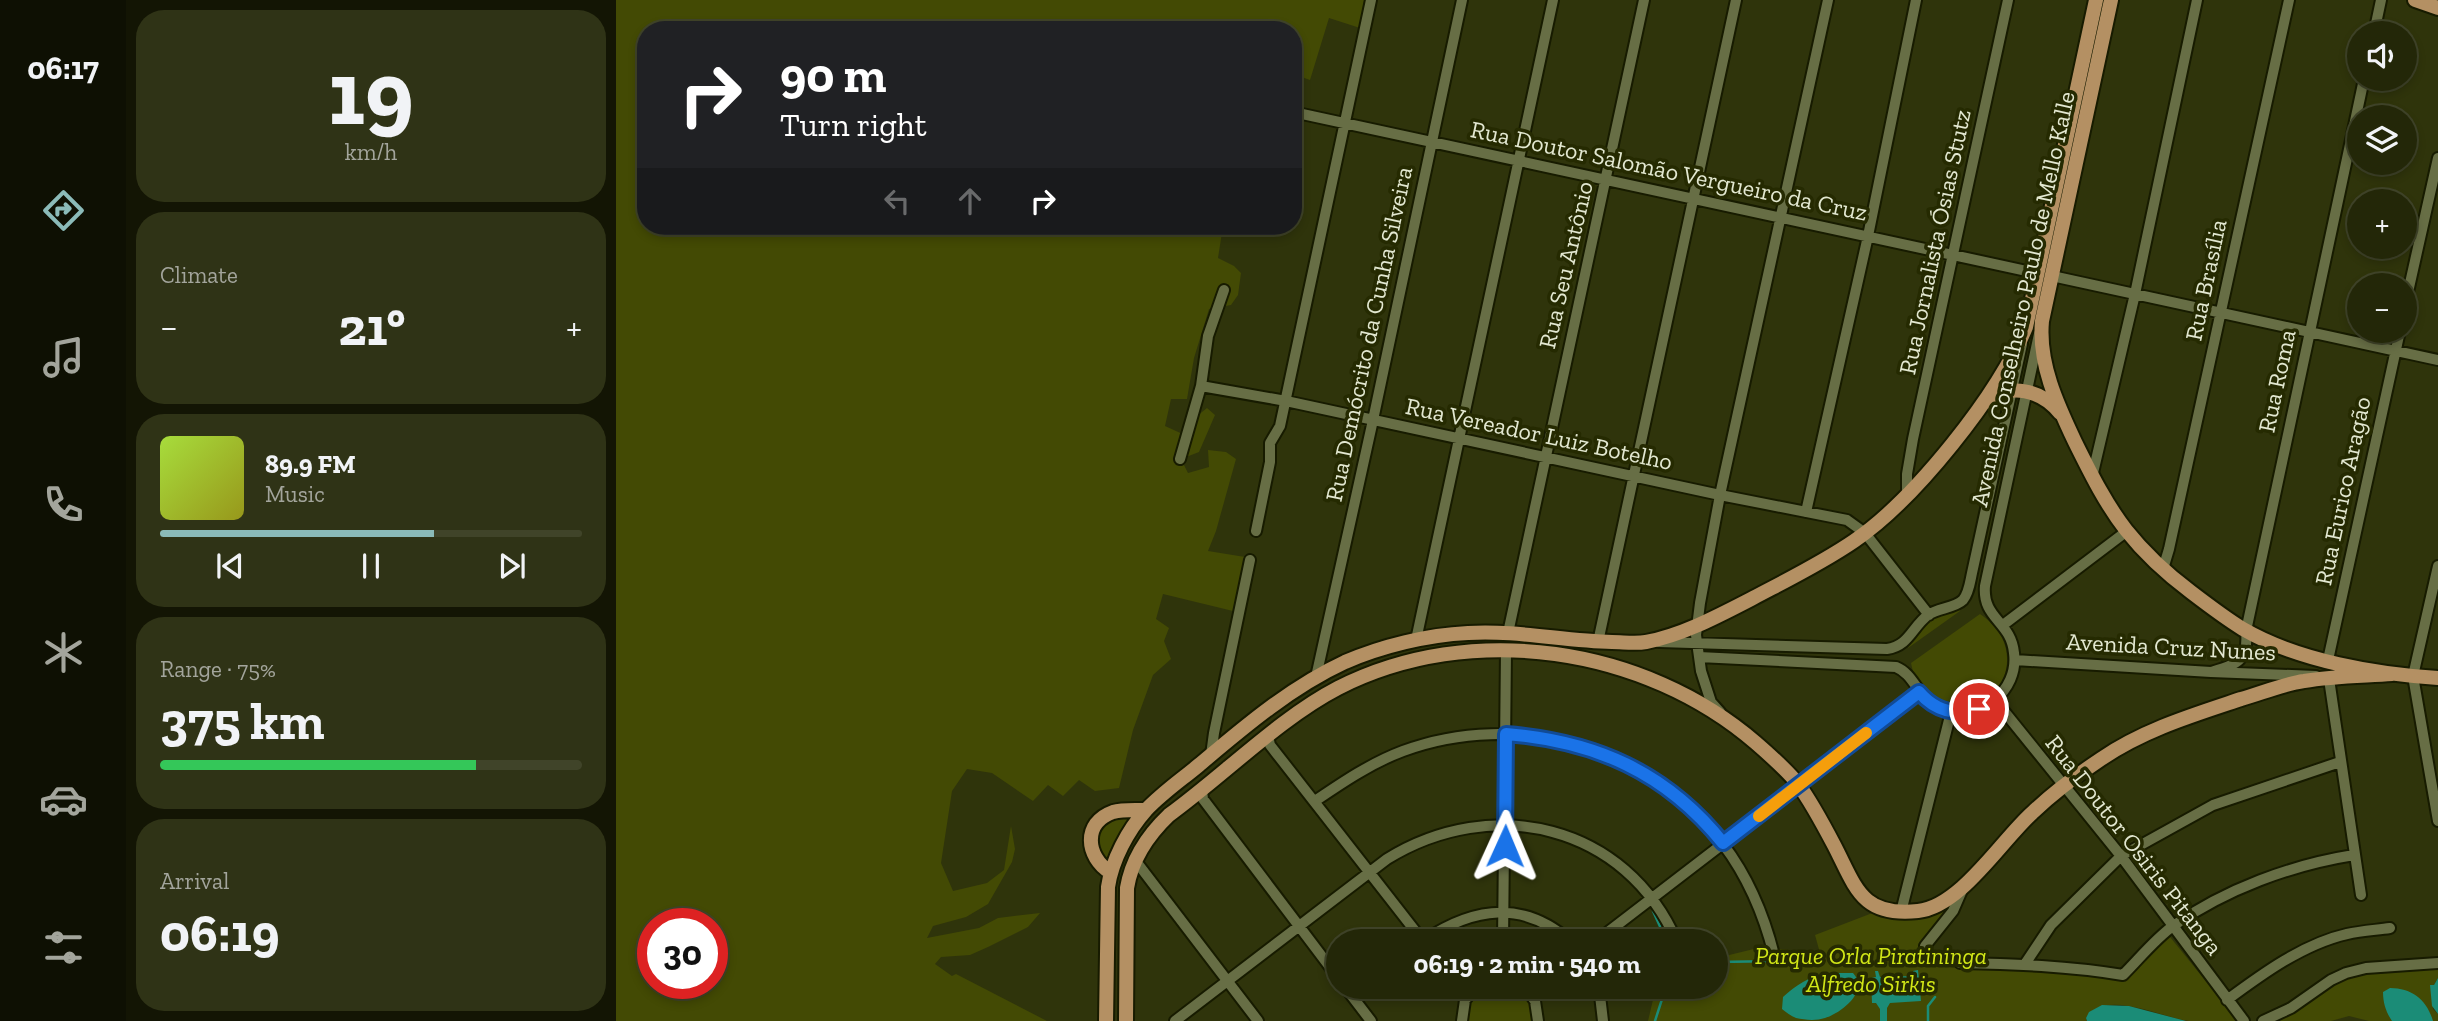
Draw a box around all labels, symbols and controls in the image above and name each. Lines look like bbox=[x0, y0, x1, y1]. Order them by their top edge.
map controls bbox=[2347, 21, 2417, 343]
button: sound bbox=[2347, 21, 2417, 91]
text: 19 bbox=[328, 38, 414, 147]
text: 90 m bbox=[780, 46, 887, 105]
text: 06:17 bbox=[27, 49, 99, 87]
icon: right bbox=[665, 49, 756, 140]
street label: Avenida Conselheiro Paulo de Mello Kalle bbox=[1964, 89, 2081, 509]
button: layers bbox=[2347, 105, 2417, 175]
text: Turn right bbox=[780, 106, 927, 144]
street label: Rua Jornalista Ósias Stutz bbox=[1892, 107, 1977, 377]
street label: Rua Doutor Salomão Vergueiro da Cruz bbox=[1468, 114, 1870, 227]
text: km/h bbox=[345, 138, 397, 166]
street label: Rua Demócrito da Cunha Silveira bbox=[1319, 163, 1418, 504]
street label: Rua Seu Antônio bbox=[1532, 178, 1599, 351]
icon: left bbox=[878, 182, 916, 220]
icon: ahead bbox=[951, 182, 989, 220]
icon: right bbox=[1024, 182, 1062, 220]
icon: directions bbox=[39, 186, 88, 235]
button: + bbox=[2347, 189, 2417, 259]
street label: Rua Brasília bbox=[2178, 216, 2233, 343]
text: Climate bbox=[160, 261, 238, 289]
button: − bbox=[2347, 273, 2417, 343]
text: 21° bbox=[338, 296, 405, 358]
text: − bbox=[160, 304, 178, 350]
text: + bbox=[566, 304, 582, 350]
street label: Rua Roma bbox=[2251, 326, 2302, 435]
icon: music bbox=[39, 333, 88, 382]
street label: Rua Vereador Luiz Botelho bbox=[1403, 391, 1675, 476]
street label: Rua Eurico Aragão bbox=[2308, 394, 2377, 588]
text: 89.9 FM bbox=[265, 448, 356, 480]
icon: phone bbox=[39, 480, 88, 529]
text: Music bbox=[265, 480, 325, 508]
icon: previous bbox=[211, 547, 249, 585]
icon: pause bbox=[352, 547, 390, 585]
icon: next bbox=[493, 547, 531, 585]
street label: Avenida Cruz Nunes bbox=[2065, 627, 2277, 666]
icon: climate bbox=[39, 628, 88, 677]
text: Range · 75% bbox=[160, 655, 276, 683]
pin bbox=[1949, 679, 2009, 739]
text: 375 km bbox=[160, 690, 325, 752]
icon: arrive bbox=[1960, 690, 1998, 728]
street label: Rua Doutor Osiris Pitanga bbox=[2039, 729, 2230, 961]
icon: car bbox=[39, 775, 88, 824]
position arrow bbox=[1468, 809, 1542, 883]
text: Arrival bbox=[160, 867, 229, 895]
text: 06:19 bbox=[160, 902, 280, 964]
speed limit sign: 30 bbox=[637, 908, 728, 999]
icon: filters bbox=[39, 923, 88, 972]
park label: Parque Orla Piratininga Alfredo Sirkis bbox=[1755, 941, 1987, 998]
text: 06:19 · 2 min · 540 m bbox=[1414, 948, 1640, 980]

